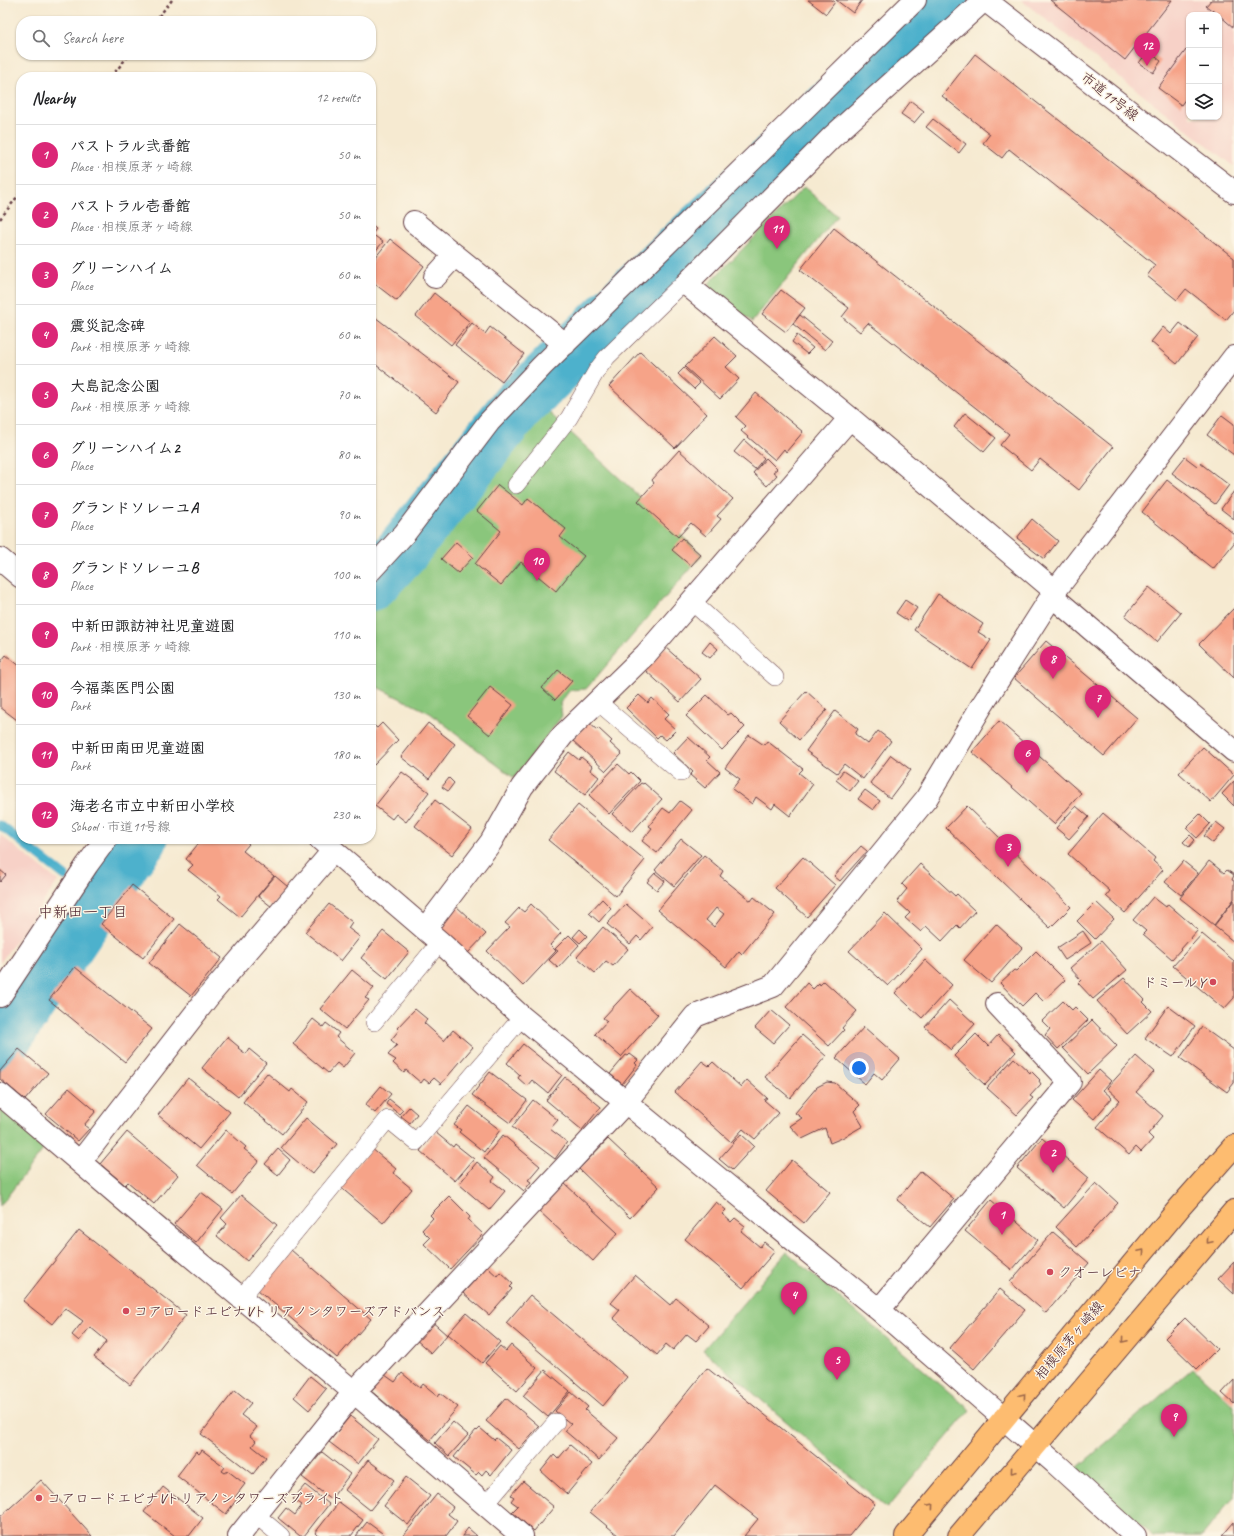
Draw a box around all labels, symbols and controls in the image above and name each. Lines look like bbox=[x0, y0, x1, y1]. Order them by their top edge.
map controls bbox=[1186, 12, 1222, 120]
button: + bbox=[1186, 12, 1222, 48]
search box bbox=[16, 16, 376, 60]
icon: search bbox=[30, 27, 52, 49]
text: Search here bbox=[62, 29, 123, 48]
pin: 12 bbox=[1134, 33, 1160, 66]
button: − bbox=[1186, 48, 1222, 84]
street label: 市道11号線 bbox=[1077, 69, 1142, 124]
button: layers bbox=[1186, 84, 1222, 120]
text: Nearby bbox=[32, 88, 75, 109]
text: 12 results bbox=[316, 90, 360, 106]
text: パストラル弐番館 bbox=[70, 137, 191, 156]
text: 1 bbox=[42, 147, 48, 163]
text: 50 m bbox=[338, 147, 360, 163]
text: Place · 相模原茅ヶ崎線 bbox=[70, 159, 193, 175]
text: パストラル壱番館 bbox=[70, 197, 191, 216]
text: 2 bbox=[42, 207, 48, 223]
text: 50 m bbox=[338, 207, 360, 223]
pin: 11 bbox=[764, 216, 790, 249]
text: Place · 相模原茅ヶ崎線 bbox=[70, 219, 193, 235]
text: グリーンハイム bbox=[70, 259, 173, 278]
text: 3 bbox=[42, 267, 48, 283]
text: 60 m bbox=[338, 267, 360, 283]
text: Place bbox=[70, 278, 93, 294]
text: 震災記念碑 bbox=[70, 317, 145, 336]
text: 4 bbox=[42, 327, 48, 343]
text: 60 m bbox=[338, 327, 360, 343]
text: Park · 相模原茅ヶ崎線 bbox=[70, 339, 190, 355]
text: 大島記念公園 bbox=[70, 377, 160, 396]
text: 5 bbox=[42, 387, 48, 403]
text: 70 m bbox=[338, 387, 360, 403]
text: Park · 相模原茅ヶ崎線 bbox=[70, 399, 190, 415]
text: グリーンハイム2 bbox=[70, 439, 180, 458]
text: 6 bbox=[42, 447, 48, 463]
text: 80 m bbox=[338, 447, 360, 463]
text: Place bbox=[70, 458, 93, 474]
text: グランドソレーユA bbox=[70, 499, 198, 518]
text: 7 bbox=[42, 507, 48, 523]
text: 90 m bbox=[338, 507, 360, 523]
text: Place bbox=[70, 518, 93, 534]
pin: 10 bbox=[524, 548, 550, 581]
text: グランドソレーユB bbox=[70, 559, 198, 578]
text: 8 bbox=[42, 567, 48, 583]
text: 100 m bbox=[332, 567, 360, 583]
text: Place bbox=[70, 578, 93, 594]
text: 中新田諏訪神社児童遊園 bbox=[70, 617, 235, 636]
text: 9 bbox=[42, 627, 48, 643]
text: 110 m bbox=[332, 627, 360, 643]
text: Park · 相模原茅ヶ崎線 bbox=[70, 639, 190, 655]
pin: 8 bbox=[1040, 646, 1066, 679]
text: 今福薬医門公園 bbox=[70, 679, 175, 698]
pin: 7 bbox=[1085, 685, 1111, 718]
text: 10 bbox=[39, 687, 51, 703]
text: 130 m bbox=[332, 687, 360, 703]
text: Park bbox=[70, 698, 91, 714]
text: 中新田南田児童遊園 bbox=[70, 739, 205, 758]
pin: 6 bbox=[1014, 740, 1040, 773]
text: 11 bbox=[39, 747, 51, 763]
text: 180 m bbox=[332, 747, 360, 763]
text: Park bbox=[70, 758, 91, 774]
text: 海老名市立中新田小学校 bbox=[70, 797, 235, 816]
text: 12 bbox=[39, 807, 51, 823]
text: 230 m bbox=[332, 807, 360, 823]
text: School · 市道11号線 bbox=[70, 819, 170, 835]
pin: 3 bbox=[995, 834, 1021, 867]
district label: 中新田一丁目 bbox=[38, 903, 128, 922]
place label: ドミールY bbox=[1143, 974, 1208, 991]
marker: ドミールY bbox=[1208, 977, 1218, 987]
your location bbox=[849, 1058, 869, 1078]
pin: 2 bbox=[1040, 1140, 1066, 1173]
pin: 1 bbox=[989, 1202, 1015, 1235]
one-way arrow bbox=[1206, 1236, 1213, 1244]
one-way arrow bbox=[1138, 1250, 1145, 1257]
place label: クオーレビナ bbox=[1058, 1264, 1141, 1281]
marker: クオーレビナ bbox=[1045, 1267, 1055, 1277]
pin: 4 bbox=[781, 1282, 807, 1315]
street label: 相模原茅ヶ崎線 bbox=[1031, 1297, 1107, 1383]
place label: コアロードエビナVトリアノンタワーズアドバンス bbox=[134, 1303, 446, 1320]
marker: コアロードエビナVトリアノンタワーズアドバンス bbox=[121, 1306, 131, 1316]
one-way arrow bbox=[1122, 1335, 1129, 1343]
pin: 5 bbox=[824, 1347, 850, 1380]
one-way arrow bbox=[1019, 1393, 1026, 1400]
pin: 9 bbox=[1161, 1404, 1187, 1437]
one-way arrow bbox=[1011, 1467, 1018, 1474]
place label: コアロードエビナVトリアノンタワーズブライト bbox=[47, 1490, 344, 1507]
marker: コアロードエビナVトリアノンタワーズブライト bbox=[34, 1493, 44, 1503]
one-way arrow bbox=[927, 1504, 934, 1511]

